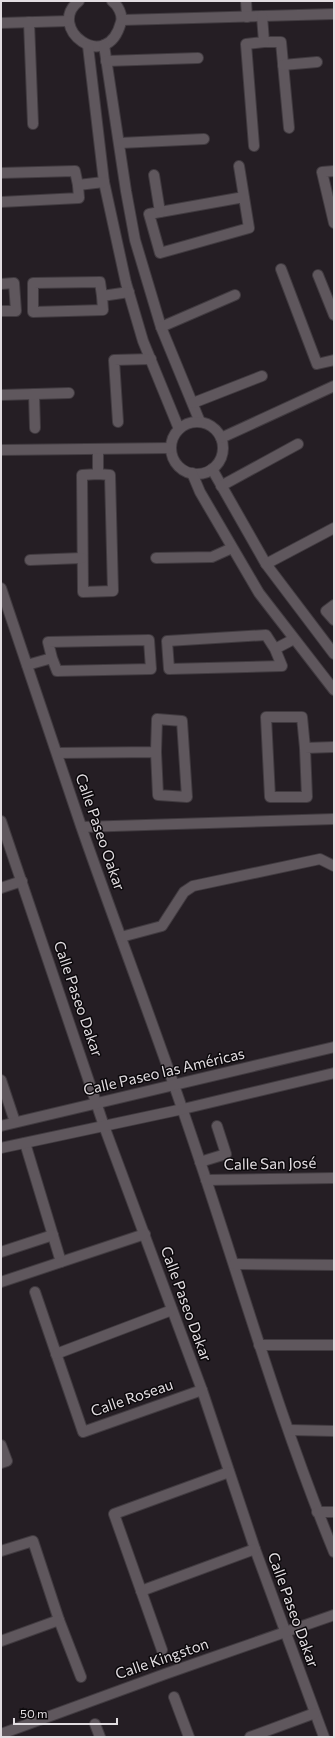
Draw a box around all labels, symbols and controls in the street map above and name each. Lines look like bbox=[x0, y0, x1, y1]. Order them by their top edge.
street label: Calle Paseo Oakar bbox=[73, 771, 129, 892]
street label: Calle Paseo Dakar bbox=[51, 938, 107, 1059]
street label: Calle Paseo las Américas bbox=[81, 1044, 246, 1098]
street label: Calle San José bbox=[224, 1153, 316, 1173]
street label: Calle Paseo Dakar bbox=[158, 1244, 216, 1364]
street label: Calle Roseau bbox=[88, 1375, 175, 1420]
street label: Calle Paseo Dakar bbox=[265, 1550, 323, 1670]
street label: Calle Kingston bbox=[113, 1634, 211, 1682]
scale bar bbox=[14, 1700, 117, 1726]
text: 50 m bbox=[20, 1706, 48, 1720]

